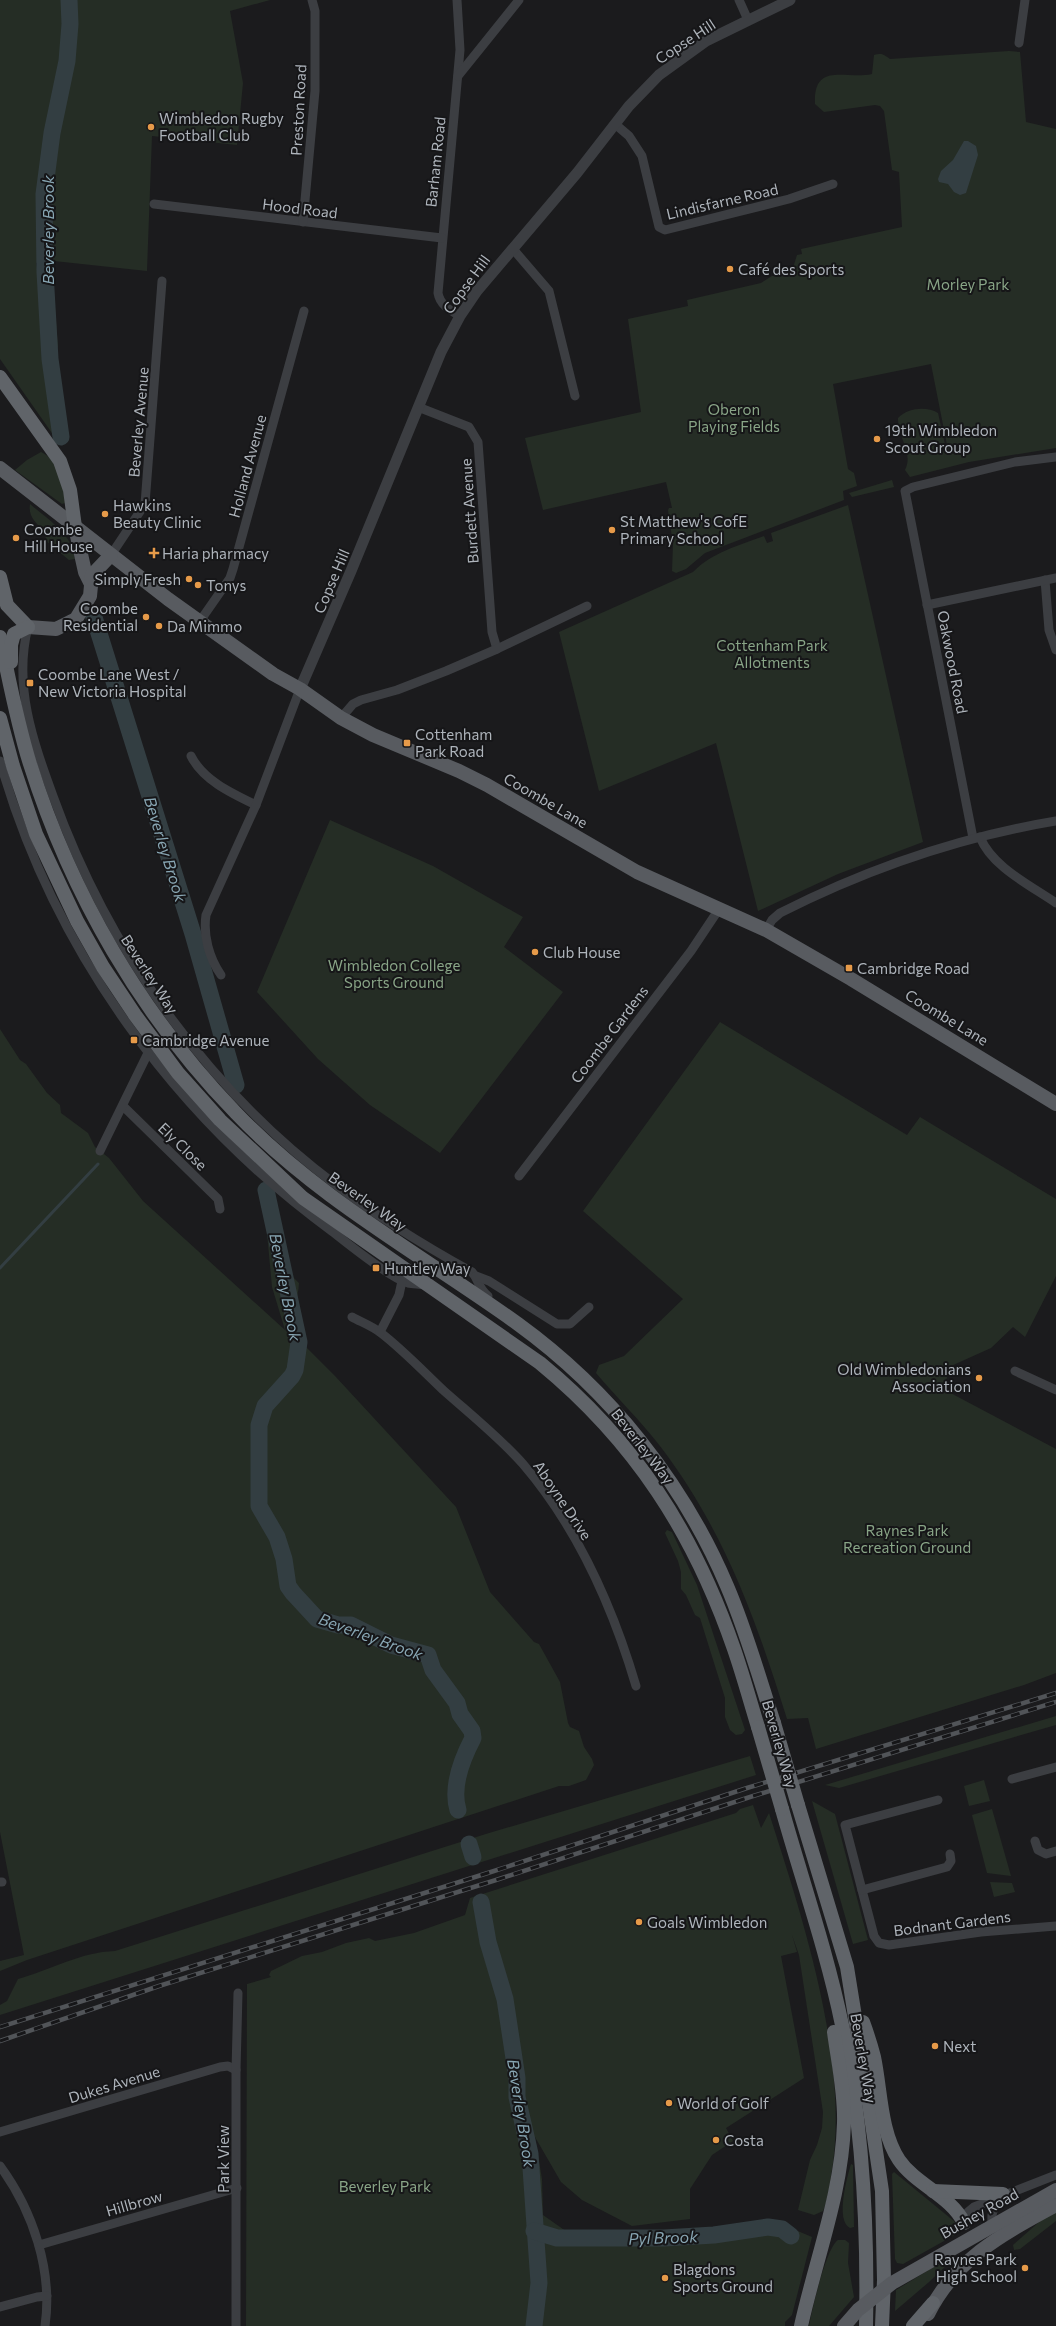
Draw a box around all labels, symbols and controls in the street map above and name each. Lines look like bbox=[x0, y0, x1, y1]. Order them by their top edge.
street label: Copse Hill bbox=[651, 15, 719, 67]
street label: Preston Road bbox=[287, 64, 309, 156]
place label: Wimbledon Rugby Football Club bbox=[159, 109, 284, 144]
street label: Barham Road bbox=[421, 116, 449, 208]
marker: Wimbledon Rugby Football Club bbox=[146, 122, 156, 132]
water label: Beverley Brook bbox=[38, 175, 57, 285]
street label: Lindisfarne Road bbox=[664, 179, 780, 223]
street label: Hood Road bbox=[261, 194, 339, 222]
street label: Copse Hill bbox=[439, 251, 493, 317]
place label: Café des Sports bbox=[738, 260, 845, 278]
marker: Café des Sports bbox=[725, 264, 735, 274]
park label: Morley Park bbox=[927, 275, 1009, 293]
street label: Beverley Avenue bbox=[124, 366, 152, 478]
park label: Oberon Playing Fields bbox=[688, 400, 780, 435]
street label: Holland Avenue bbox=[225, 412, 269, 519]
place label: 19th Wimbledon Scout Group bbox=[885, 421, 997, 456]
marker: 19th Wimbledon Scout Group bbox=[872, 434, 882, 444]
street label: Burdett Avenue bbox=[456, 458, 482, 564]
place label: Hawkins Beauty Clinic bbox=[113, 496, 201, 531]
marker: Hawkins Beauty Clinic bbox=[100, 509, 110, 519]
place label: St Matthew's CofE Primary School bbox=[620, 512, 747, 547]
place label: Coombe Hill House bbox=[24, 520, 93, 555]
marker: St Matthew's CofE Primary School bbox=[607, 525, 617, 535]
marker: Coombe Hill House bbox=[11, 533, 21, 543]
place label: Haria pharmacy bbox=[162, 544, 269, 562]
street label: Copse Hill bbox=[309, 546, 353, 616]
marker: Haria pharmacy bbox=[149, 548, 159, 558]
place label: Simply Fresh bbox=[94, 570, 181, 588]
marker: Simply Fresh bbox=[184, 574, 194, 584]
place label: Tonys bbox=[206, 576, 247, 594]
marker: Tonys bbox=[193, 580, 203, 590]
place label: Coombe Residential bbox=[63, 599, 138, 634]
street label: Oakwood Road bbox=[934, 609, 972, 715]
marker: Coombe Residential bbox=[141, 612, 151, 622]
place label: Da Mimmo bbox=[167, 617, 242, 635]
marker: Da Mimmo bbox=[154, 621, 164, 631]
park label: Cottenham Park Allotments bbox=[716, 636, 828, 671]
place label: Coombe Lane West / New Victoria Hospital bbox=[38, 665, 186, 700]
marker: Coombe Lane West / New Victoria Hospital bbox=[25, 678, 35, 688]
place label: Cottenham Park Road bbox=[415, 725, 492, 760]
marker: Cottenham Park Road bbox=[402, 738, 412, 748]
street label: Coombe Lane bbox=[501, 769, 591, 831]
water label: Beverley Brook bbox=[141, 794, 191, 904]
street label: Beverley Way bbox=[118, 931, 182, 1017]
place label: Club House bbox=[543, 943, 621, 961]
marker: Club House bbox=[530, 947, 540, 957]
park label: Wimbledon College Sports Ground bbox=[328, 956, 460, 991]
place label: Cambridge Road bbox=[857, 959, 969, 977]
marker: Cambridge Road bbox=[844, 963, 854, 973]
street label: Coombe Gardens bbox=[566, 982, 652, 1086]
street label: Coombe Lane bbox=[902, 985, 992, 1049]
place label: Cambridge Avenue bbox=[142, 1031, 269, 1049]
marker: Cambridge Avenue bbox=[129, 1035, 139, 1045]
street label: Ely Close bbox=[155, 1118, 211, 1174]
street label: Beverley Way bbox=[326, 1168, 411, 1235]
water label: Beverley Brook bbox=[266, 1232, 306, 1343]
place label: Huntley Way bbox=[384, 1259, 471, 1277]
marker: Huntley Way bbox=[371, 1263, 381, 1273]
place label: Old Wimbledonians Association bbox=[837, 1360, 971, 1395]
marker: Old Wimbledonians Association bbox=[974, 1373, 984, 1383]
street label: Beverley Way bbox=[608, 1405, 678, 1488]
street label: Aboyne Drive bbox=[530, 1457, 596, 1543]
park label: Raynes Park Recreation Ground bbox=[843, 1521, 971, 1556]
water label: Beverley Brook bbox=[316, 1608, 426, 1664]
street label: Beverley Way bbox=[759, 1698, 801, 1790]
street label: Bodnant Gardens bbox=[892, 1907, 1012, 1939]
place label: Goals Wimbledon bbox=[647, 1913, 767, 1931]
marker: Goals Wimbledon bbox=[634, 1917, 644, 1927]
street label: Beverley Way bbox=[847, 2012, 881, 2105]
place label: Next bbox=[943, 2037, 976, 2055]
marker: Next bbox=[930, 2041, 940, 2051]
water label: Beverley Brook bbox=[504, 2058, 540, 2169]
street label: Dukes Avenue bbox=[66, 2062, 162, 2106]
place label: World of Golf bbox=[677, 2094, 769, 2112]
marker: World of Golf bbox=[664, 2098, 674, 2108]
street label: Park View bbox=[214, 2125, 232, 2193]
place label: Costa bbox=[724, 2131, 764, 2149]
marker: Costa bbox=[711, 2135, 721, 2145]
park label: Beverley Park bbox=[339, 2177, 431, 2195]
street label: Bushey Road bbox=[937, 2184, 1021, 2242]
street label: Hillbrow bbox=[104, 2186, 164, 2220]
water label: Pyl Brook bbox=[628, 2226, 698, 2248]
place label: Raynes Park High School bbox=[934, 2250, 1017, 2285]
place label: Blagdons Sports Ground bbox=[673, 2260, 773, 2295]
marker: Raynes Park High School bbox=[1020, 2263, 1030, 2273]
marker: Blagdons Sports Ground bbox=[660, 2273, 670, 2283]

